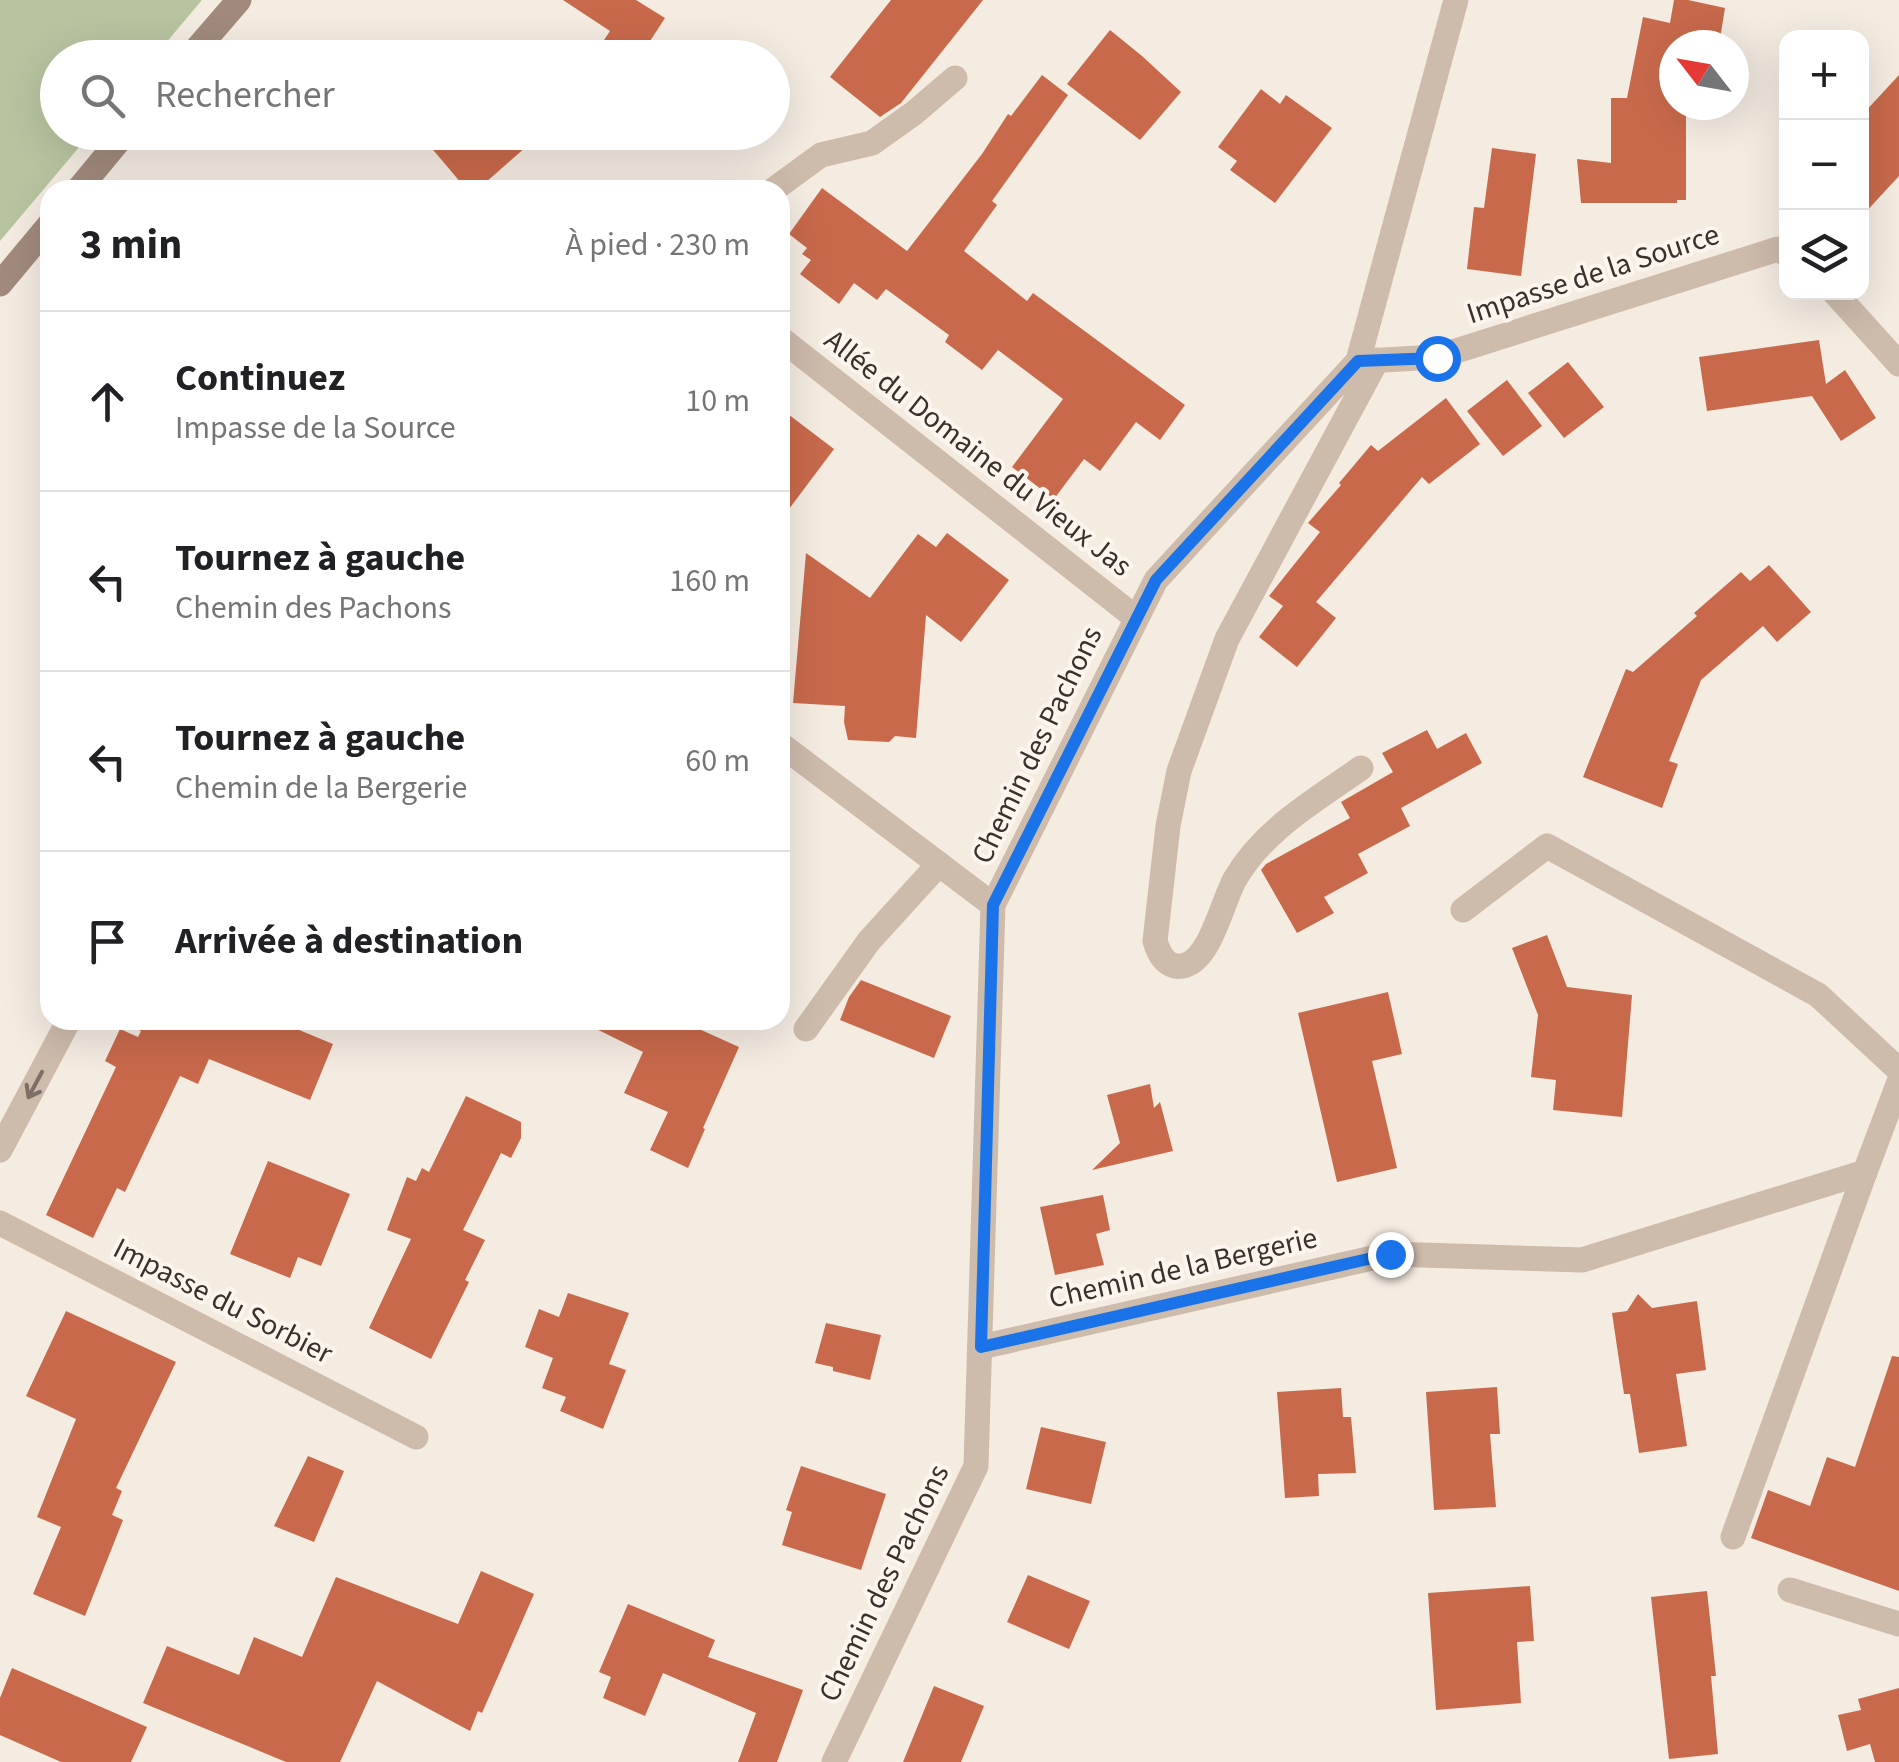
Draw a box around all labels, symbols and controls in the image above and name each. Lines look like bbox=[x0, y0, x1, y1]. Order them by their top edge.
north arrow bbox=[1659, 30, 1749, 120]
map controls bbox=[1779, 30, 1869, 300]
button: + bbox=[1779, 30, 1869, 120]
search box bbox=[40, 40, 790, 150]
icon: search bbox=[75, 68, 130, 123]
text: Rechercher bbox=[155, 68, 335, 122]
button: − bbox=[1779, 120, 1869, 210]
button: layers bbox=[1779, 210, 1869, 300]
street label: Impasse de la Source bbox=[1461, 213, 1725, 335]
text: 3 min bbox=[80, 215, 182, 275]
text: À pied · 230 m bbox=[566, 222, 750, 268]
street label: Allée du Domaine du Vieux Jas bbox=[815, 319, 1141, 587]
route start bbox=[1415, 336, 1461, 382]
text: Continuez bbox=[175, 351, 345, 405]
icon: ahead bbox=[80, 374, 135, 429]
text: 10 m bbox=[685, 378, 750, 424]
text: Impasse de la Source bbox=[175, 405, 456, 451]
text: Tournez à gauche bbox=[175, 531, 465, 585]
icon: left bbox=[80, 554, 135, 609]
text: 160 m bbox=[669, 558, 750, 604]
text: Chemin des Pachons bbox=[175, 585, 451, 631]
street label: Chemin des Pachons bbox=[961, 619, 1113, 871]
text: Tournez à gauche bbox=[175, 711, 465, 765]
icon: left bbox=[80, 734, 135, 789]
text: 60 m bbox=[685, 738, 750, 784]
text: Chemin de la Bergerie bbox=[175, 765, 467, 811]
icon: arrive bbox=[80, 914, 135, 969]
text: Arrivée à destination bbox=[175, 914, 523, 968]
one-way arrow bbox=[24, 1070, 44, 1099]
street label: Chemin de la Bergerie bbox=[1045, 1216, 1321, 1320]
street label: Impasse du Sorbier bbox=[106, 1227, 341, 1375]
route end bbox=[1368, 1232, 1414, 1278]
street label: Chemin des Pachons bbox=[808, 1457, 960, 1709]

